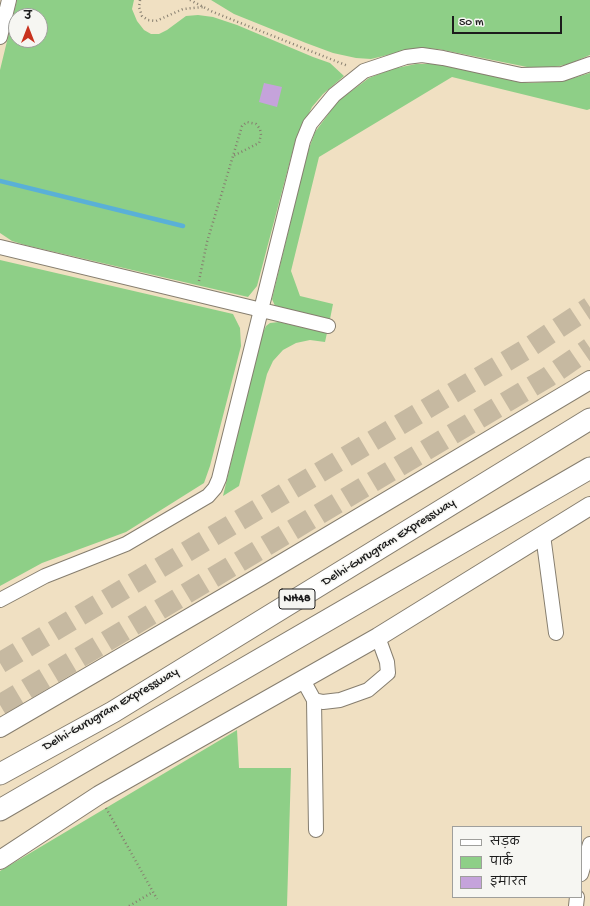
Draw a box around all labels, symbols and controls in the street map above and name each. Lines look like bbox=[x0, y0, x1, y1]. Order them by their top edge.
north arrow bbox=[8, 8, 48, 48]
scale bar bbox=[454, 8, 564, 34]
text: उ bbox=[24, 11, 32, 23]
text: 50 m bbox=[459, 16, 484, 30]
street label: Delhi-Gurugram Expressway bbox=[319, 495, 459, 591]
road number: NH48 bbox=[279, 589, 315, 609]
street label: Delhi-Gurugram Expressway bbox=[40, 665, 182, 755]
legend bbox=[452, 826, 582, 898]
text: सड़क bbox=[490, 836, 520, 850]
text: पार्क bbox=[490, 856, 513, 870]
text: इमारत bbox=[490, 876, 527, 890]

